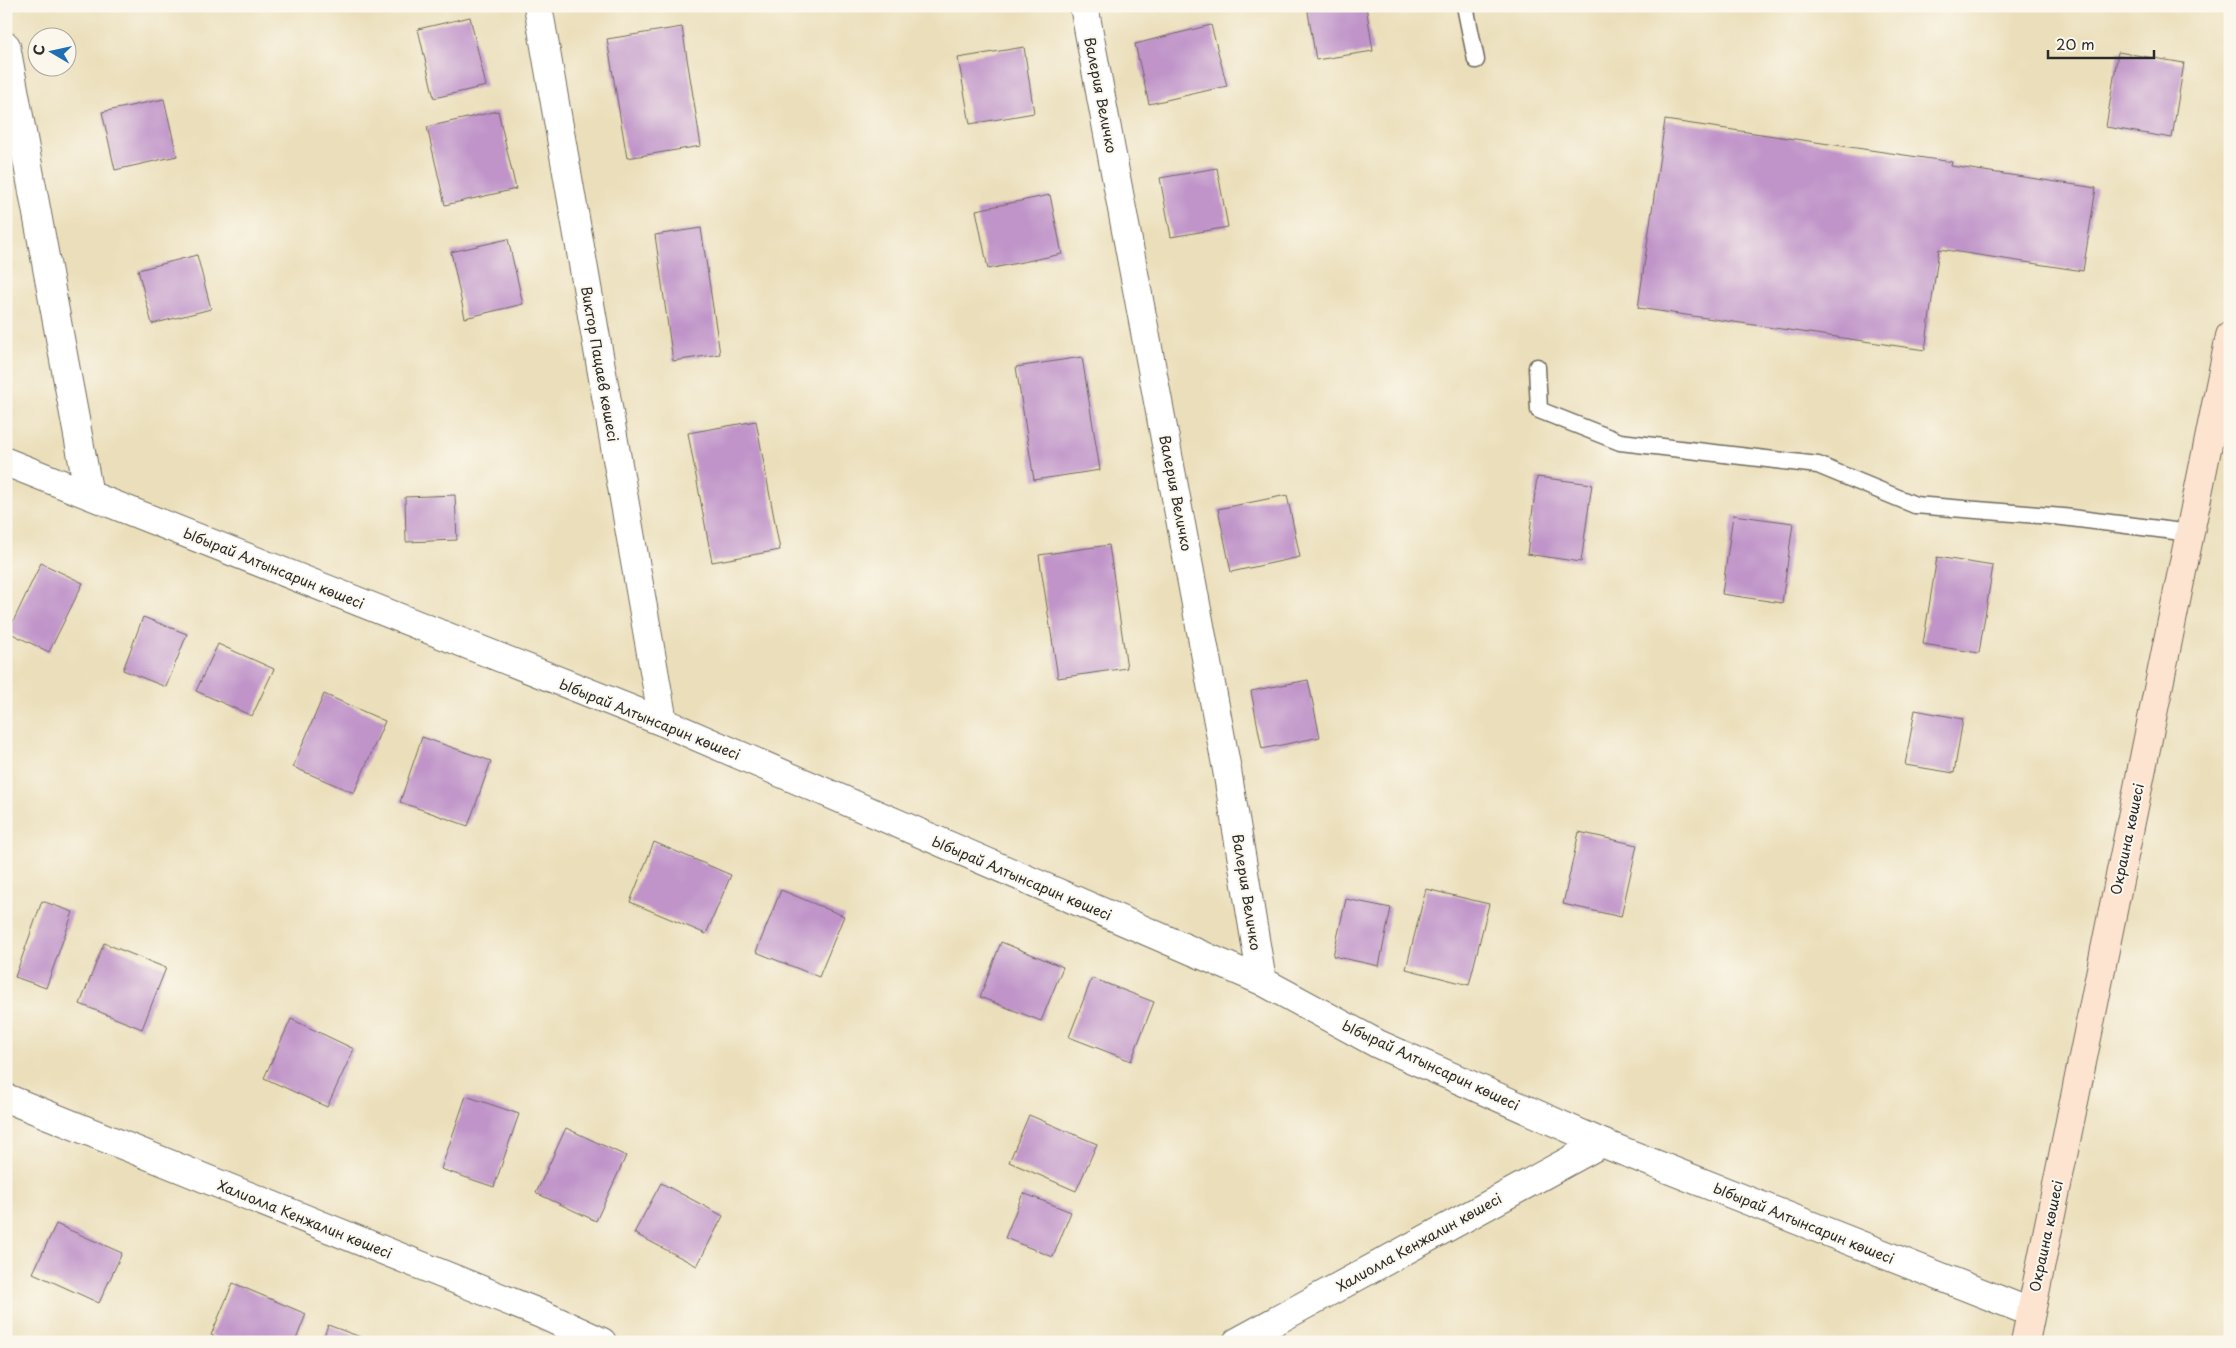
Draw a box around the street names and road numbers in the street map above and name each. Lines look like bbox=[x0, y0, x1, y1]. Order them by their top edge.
street label: Валерия Величко bbox=[1079, 35, 1123, 155]
street label: Виктор Пацаев көшесі bbox=[576, 285, 624, 443]
street label: Валерия Величко bbox=[1154, 433, 1198, 553]
street label: Ыбырай Алтынсарин көшесі bbox=[180, 522, 368, 614]
street label: Ыбырай Алтынсарин көшесі bbox=[556, 673, 744, 765]
street label: Окраина көшесі bbox=[2105, 781, 2149, 897]
street label: Ыбырай Алтынсарин көшесі bbox=[929, 831, 1115, 925]
street label: Валерия Величко bbox=[1227, 832, 1267, 952]
street label: Ыбырай Алтынсарин көшесі bbox=[1339, 1015, 1523, 1115]
street label: Халиолла Кенжалин көшесі bbox=[215, 1174, 395, 1264]
street label: Ыбырай Алтынсарин көшесі bbox=[1710, 1177, 1898, 1269]
street label: Окраина көшесі bbox=[2024, 1178, 2068, 1294]
street label: Халиолла Кенжалин көшесі bbox=[1332, 1188, 1506, 1296]

